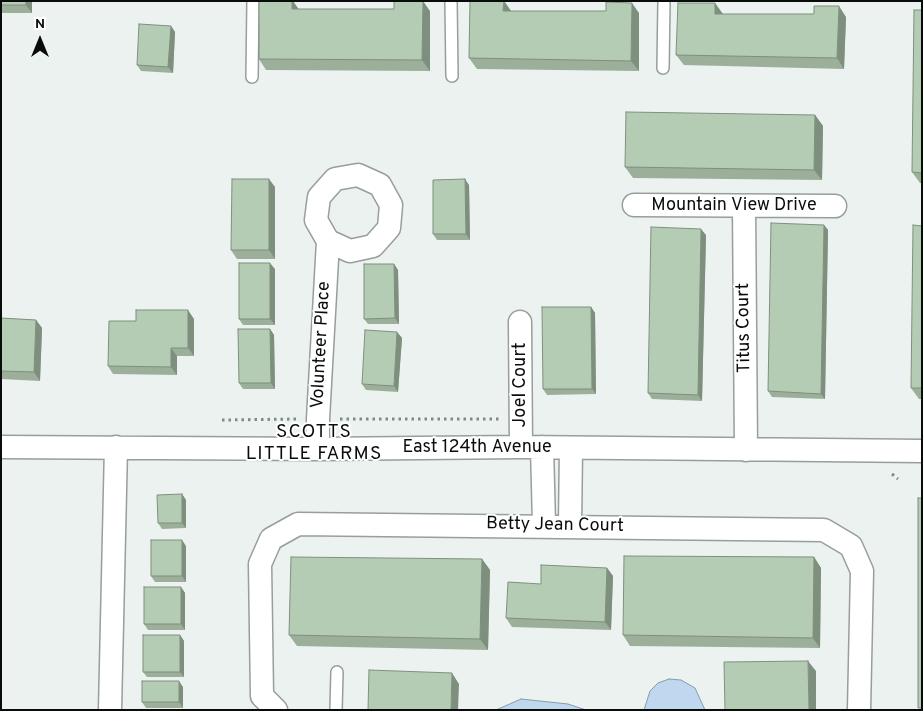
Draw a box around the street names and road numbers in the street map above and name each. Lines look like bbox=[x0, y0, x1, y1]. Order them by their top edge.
street label: Mountain View Drive bbox=[651, 195, 817, 217]
street label: Volunteer Place bbox=[308, 281, 336, 409]
street label: Titus Court bbox=[733, 283, 757, 373]
street label: Joel Court bbox=[510, 343, 532, 427]
street label: East 124th Avenue bbox=[402, 437, 552, 459]
street label: Betty Jean Court bbox=[486, 514, 624, 538]

